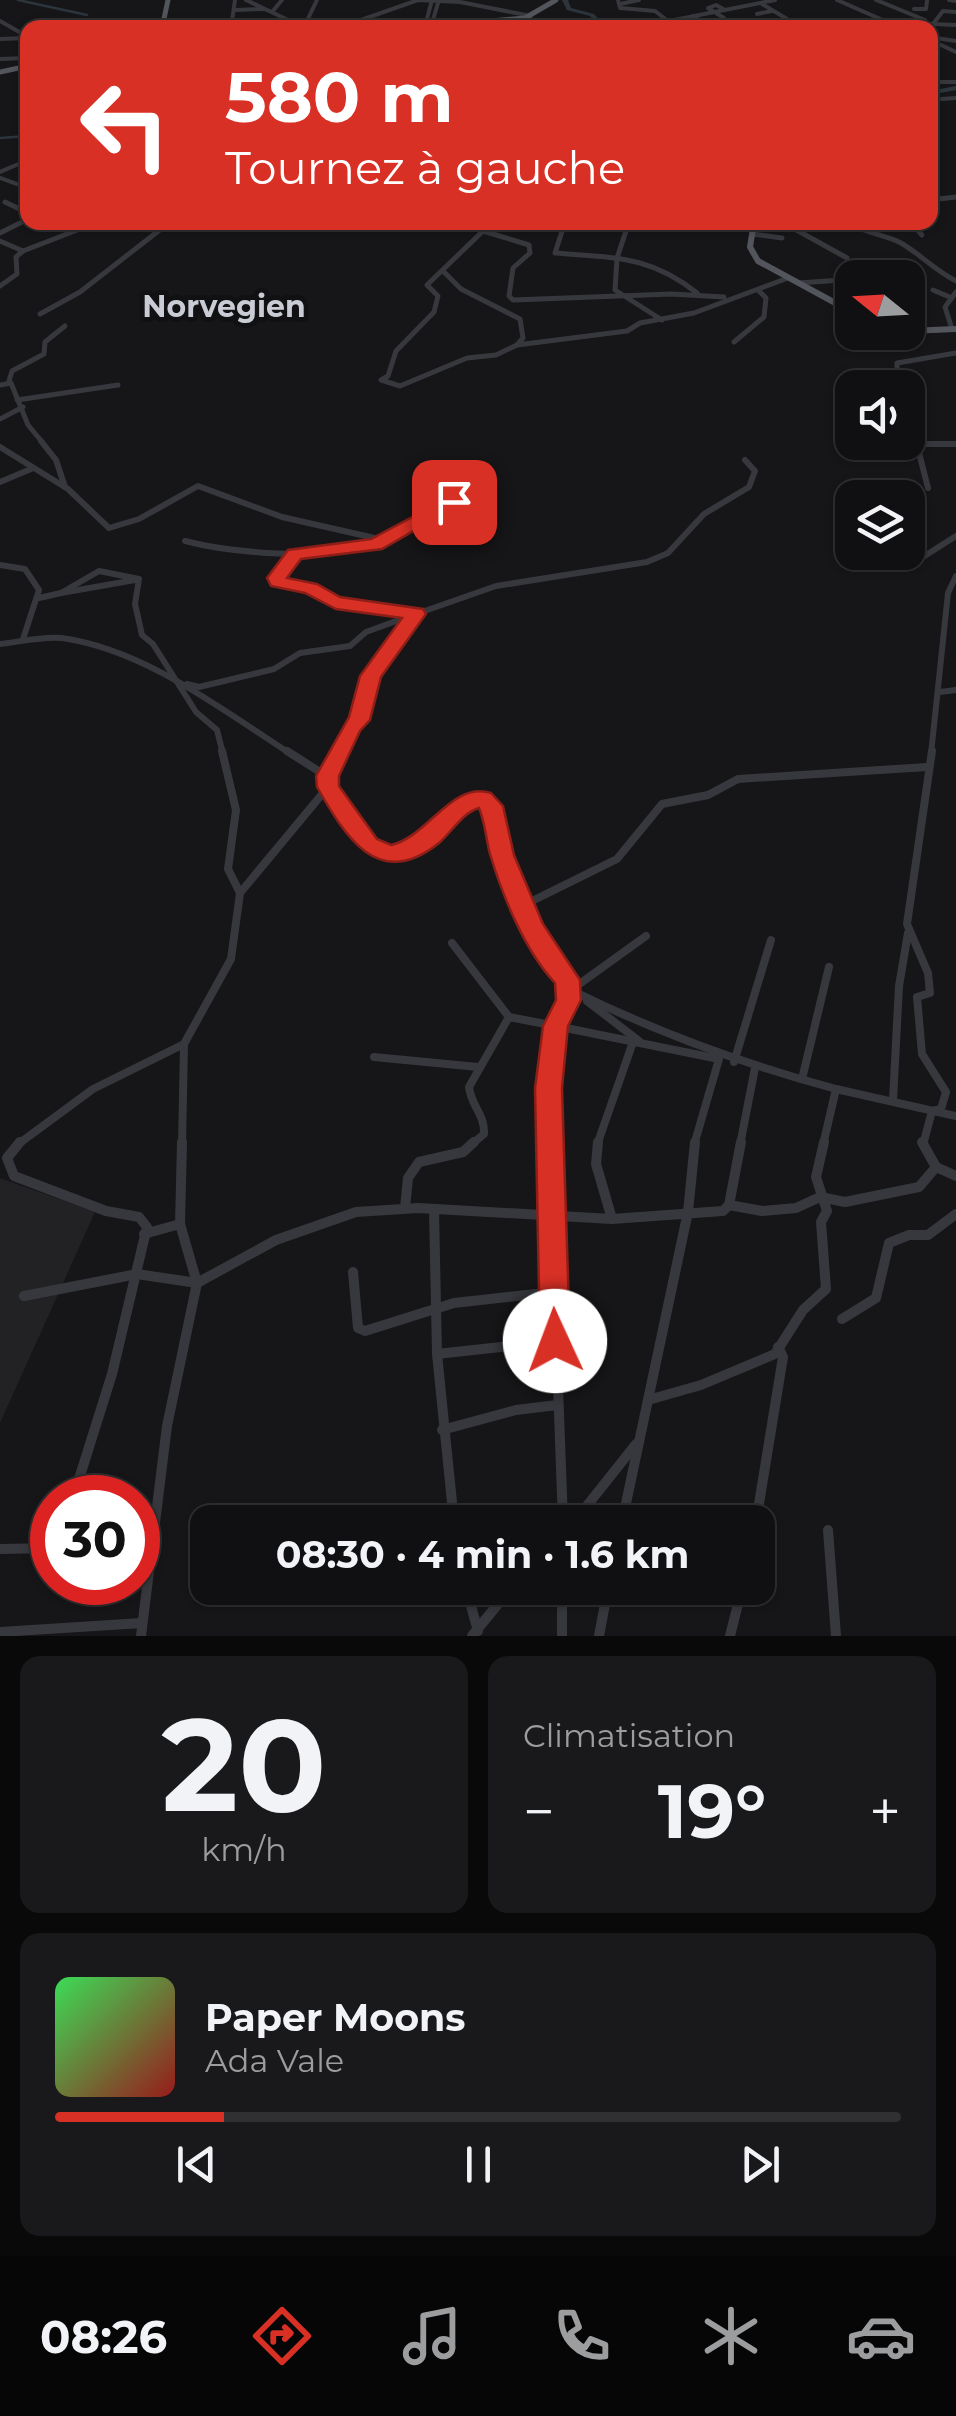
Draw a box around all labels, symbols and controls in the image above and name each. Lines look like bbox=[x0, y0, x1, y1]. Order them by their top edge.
text: 580 m bbox=[225, 54, 454, 140]
icon: left bbox=[60, 60, 190, 190]
text: Tournez à gauche bbox=[225, 140, 625, 195]
north arrow bbox=[835, 260, 925, 350]
map controls bbox=[835, 260, 925, 570]
district label: Norvegien bbox=[142, 288, 306, 325]
button: sound bbox=[835, 370, 925, 460]
pin bbox=[412, 460, 497, 545]
icon: arrive bbox=[427, 475, 482, 530]
button: layers bbox=[835, 480, 925, 570]
position arrow bbox=[503, 1289, 607, 1393]
speed limit sign: 30 bbox=[30, 1475, 160, 1605]
text: 08:30 · 4 min · 1.6 km bbox=[276, 1531, 689, 1578]
text: 20 bbox=[162, 1685, 326, 1844]
text: Climatisation bbox=[523, 1716, 735, 1755]
text: 19° bbox=[658, 1765, 766, 1857]
text: − bbox=[523, 1778, 555, 1845]
text: + bbox=[869, 1778, 901, 1845]
text: km/h bbox=[201, 1830, 287, 1869]
text: Paper Moons bbox=[205, 1994, 466, 2041]
text: Ada Vale bbox=[205, 2041, 344, 2080]
icon: previous bbox=[169, 2137, 224, 2192]
icon: pause bbox=[451, 2137, 506, 2192]
icon: next bbox=[733, 2137, 788, 2192]
icon: directions bbox=[247, 2301, 317, 2371]
icon: music bbox=[397, 2301, 467, 2371]
icon: phone bbox=[547, 2301, 617, 2371]
icon: climate bbox=[696, 2301, 766, 2371]
icon: car bbox=[846, 2301, 916, 2371]
text: 08:26 bbox=[40, 2309, 167, 2364]

